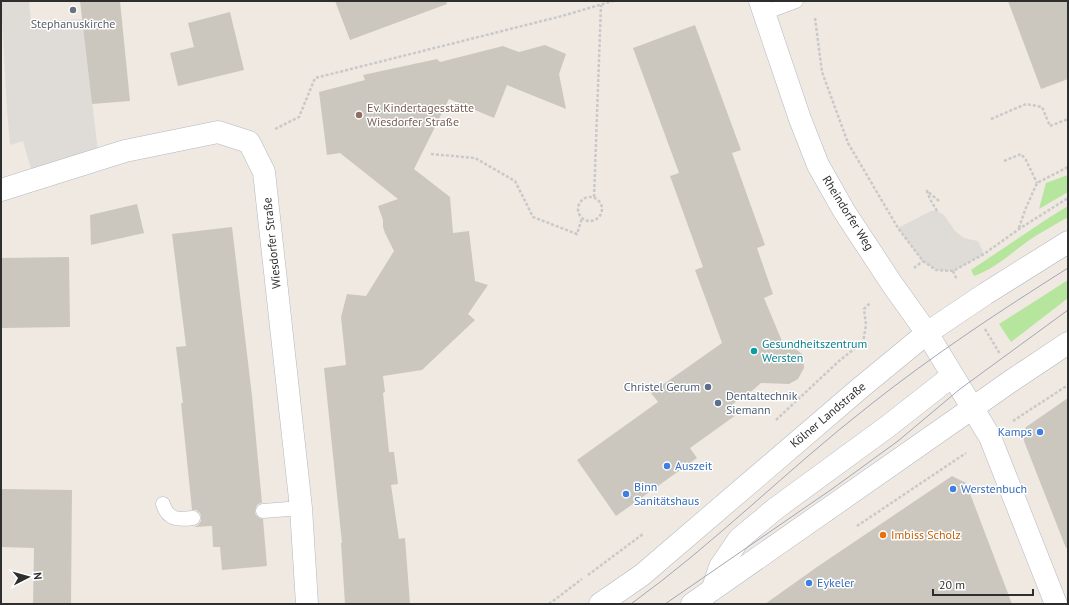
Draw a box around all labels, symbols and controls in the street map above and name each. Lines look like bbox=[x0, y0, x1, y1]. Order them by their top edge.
marker: Stephanuskirche bbox=[68, 5, 78, 15]
place label: Stephanuskirche bbox=[31, 16, 115, 31]
place label: Ev. Kindertagesstätte Wiesdorfer Straße bbox=[367, 100, 474, 129]
marker: Ev. Kindertagesstätte Wiesdorfer Straße bbox=[354, 110, 364, 120]
street label: Rheindorfer Weg bbox=[819, 173, 877, 253]
street label: Wiesdorfer Straße bbox=[259, 197, 284, 290]
place label: Gesundheitszentrum Wersten bbox=[762, 336, 867, 365]
marker: Gesundheitszentrum Wersten bbox=[749, 346, 759, 356]
place label: Christel Gerum bbox=[624, 379, 700, 394]
street label: Kölner Landstraße bbox=[787, 379, 868, 451]
marker: Christel Gerum bbox=[703, 382, 713, 392]
place label: Dentaltechnik Siemann bbox=[726, 388, 798, 417]
marker: Dentaltechnik Siemann bbox=[713, 398, 723, 408]
place label: Kamps bbox=[998, 424, 1032, 439]
marker: Kamps bbox=[1035, 427, 1045, 437]
place label: Auszeit bbox=[675, 458, 712, 473]
marker: Auszeit bbox=[662, 461, 672, 471]
place label: Binn Sanitätshaus bbox=[634, 479, 699, 508]
place label: Werstenbuch bbox=[961, 481, 1027, 496]
marker: Werstenbuch bbox=[948, 484, 958, 494]
marker: Binn Sanitätshaus bbox=[621, 489, 631, 499]
place label: Imbiss Scholz bbox=[891, 527, 961, 542]
marker: Imbiss Scholz bbox=[878, 530, 888, 540]
north arrow bbox=[8, 557, 48, 597]
scale bar bbox=[933, 571, 1033, 597]
text: N bbox=[31, 572, 45, 580]
place label: Eykeler bbox=[817, 575, 854, 590]
text: 20 m bbox=[939, 577, 965, 592]
marker: Eykeler bbox=[804, 578, 814, 588]

